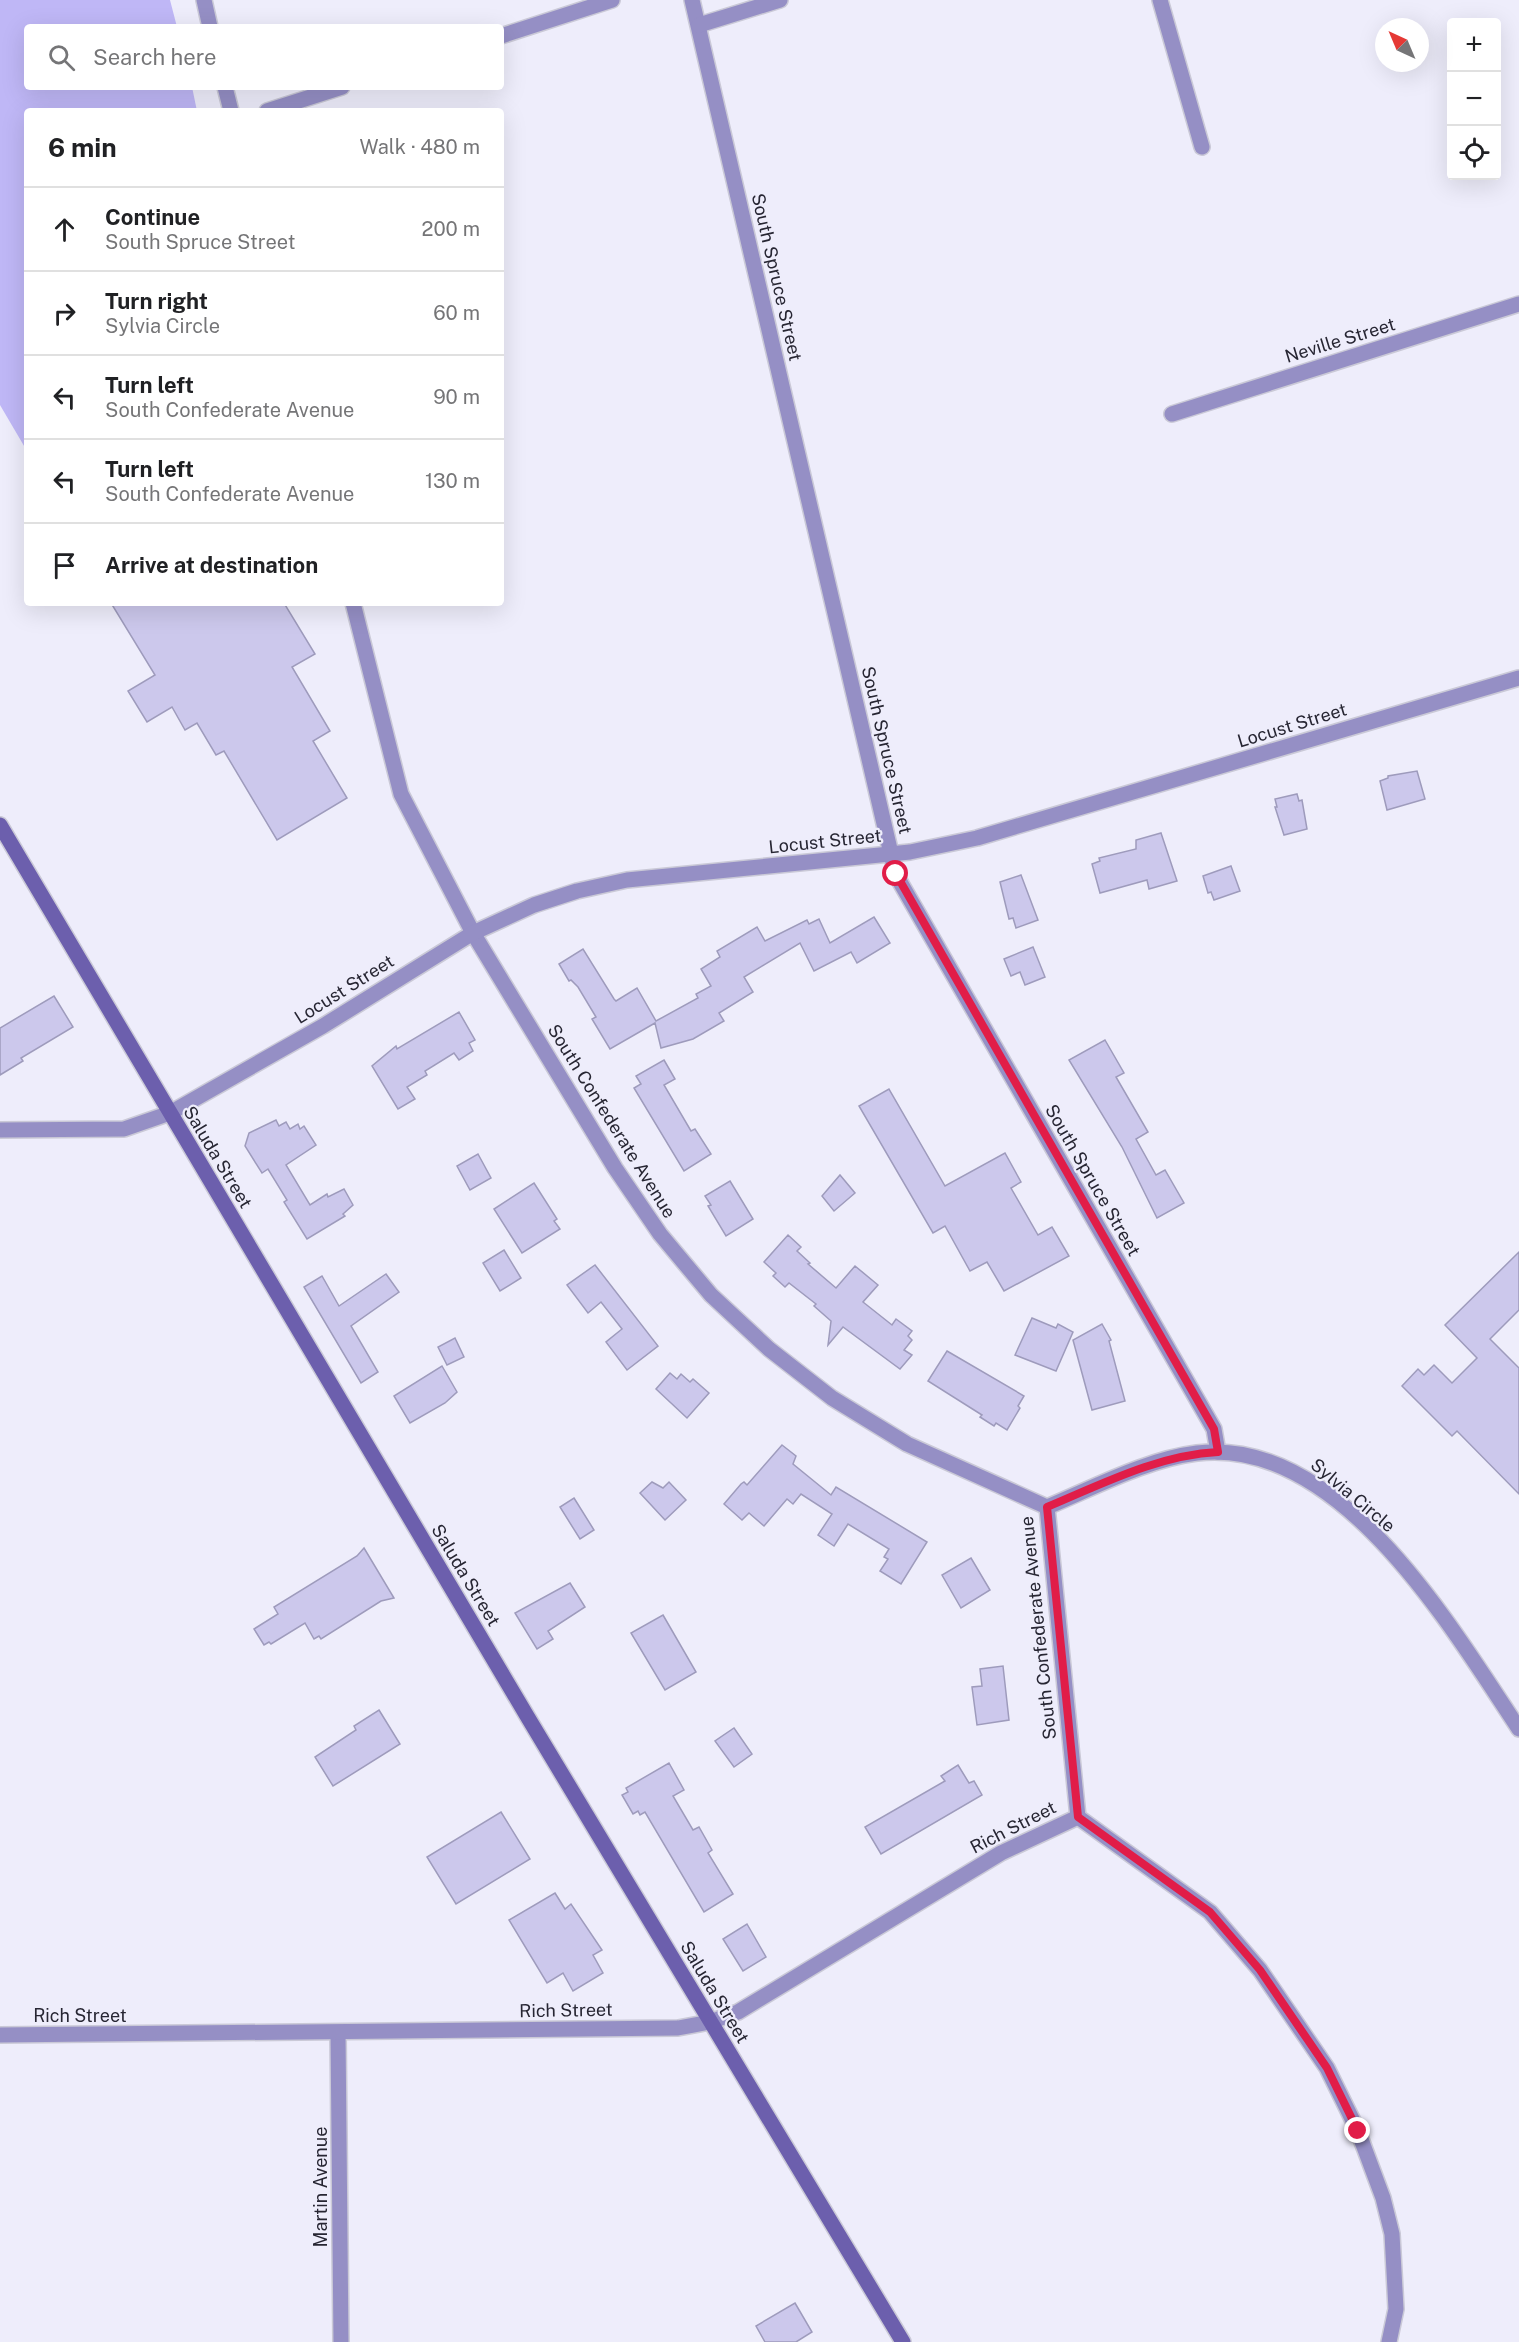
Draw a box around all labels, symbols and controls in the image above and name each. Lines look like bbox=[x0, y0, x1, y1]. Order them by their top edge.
north arrow bbox=[1375, 18, 1429, 72]
map controls bbox=[1447, 18, 1501, 180]
button: + bbox=[1447, 18, 1501, 72]
search box bbox=[24, 24, 504, 90]
icon: search bbox=[45, 41, 78, 74]
text: Search here bbox=[93, 44, 217, 70]
button: − bbox=[1447, 72, 1501, 126]
button: locate bbox=[1447, 126, 1501, 180]
text: 6 min bbox=[48, 132, 117, 163]
text: Walk · 480 m bbox=[360, 135, 480, 159]
street label: South Spruce Street bbox=[747, 191, 807, 363]
text: Continue bbox=[105, 204, 200, 230]
icon: ahead bbox=[48, 213, 81, 246]
text: 200 m bbox=[422, 217, 480, 241]
text: South Spruce Street bbox=[105, 230, 295, 254]
text: Turn right bbox=[105, 288, 208, 314]
icon: right bbox=[48, 297, 81, 330]
text: 60 m bbox=[433, 301, 480, 325]
street label: Neville Street bbox=[1282, 313, 1398, 367]
text: Sylvia Circle bbox=[105, 314, 220, 338]
text: Turn left bbox=[105, 372, 194, 398]
icon: left bbox=[48, 381, 81, 414]
text: 90 m bbox=[433, 385, 480, 409]
text: South Confederate Avenue bbox=[105, 398, 354, 422]
text: Turn left bbox=[105, 456, 194, 482]
icon: left bbox=[48, 465, 81, 498]
text: 130 m bbox=[425, 469, 480, 493]
text: South Confederate Avenue bbox=[105, 482, 354, 506]
icon: arrive bbox=[48, 549, 81, 582]
text: Arrive at destination bbox=[105, 552, 318, 578]
street label: South Spruce Street bbox=[857, 664, 917, 836]
street label: Locust Street bbox=[1235, 698, 1349, 752]
street label: Locust Street bbox=[768, 825, 882, 857]
route start bbox=[882, 860, 908, 886]
street label: Locust Street bbox=[290, 950, 398, 1028]
street label: South Confederate Avenue bbox=[544, 1020, 680, 1222]
street label: South Spruce Street bbox=[1041, 1101, 1145, 1259]
street label: Saluda Street bbox=[179, 1102, 257, 1212]
street label: Sylvia Circle bbox=[1307, 1454, 1399, 1536]
street label: South Confederate Avenue bbox=[1016, 1515, 1060, 1741]
street label: Saluda Street bbox=[427, 1520, 505, 1630]
street label: Rich Street bbox=[967, 1796, 1059, 1858]
street label: Saluda Street bbox=[676, 1937, 754, 2047]
street label: Rich Street bbox=[519, 1999, 613, 2021]
street label: Rich Street bbox=[33, 2005, 127, 2026]
route end bbox=[1344, 2117, 1370, 2143]
street label: Martin Avenue bbox=[310, 2127, 331, 2247]

